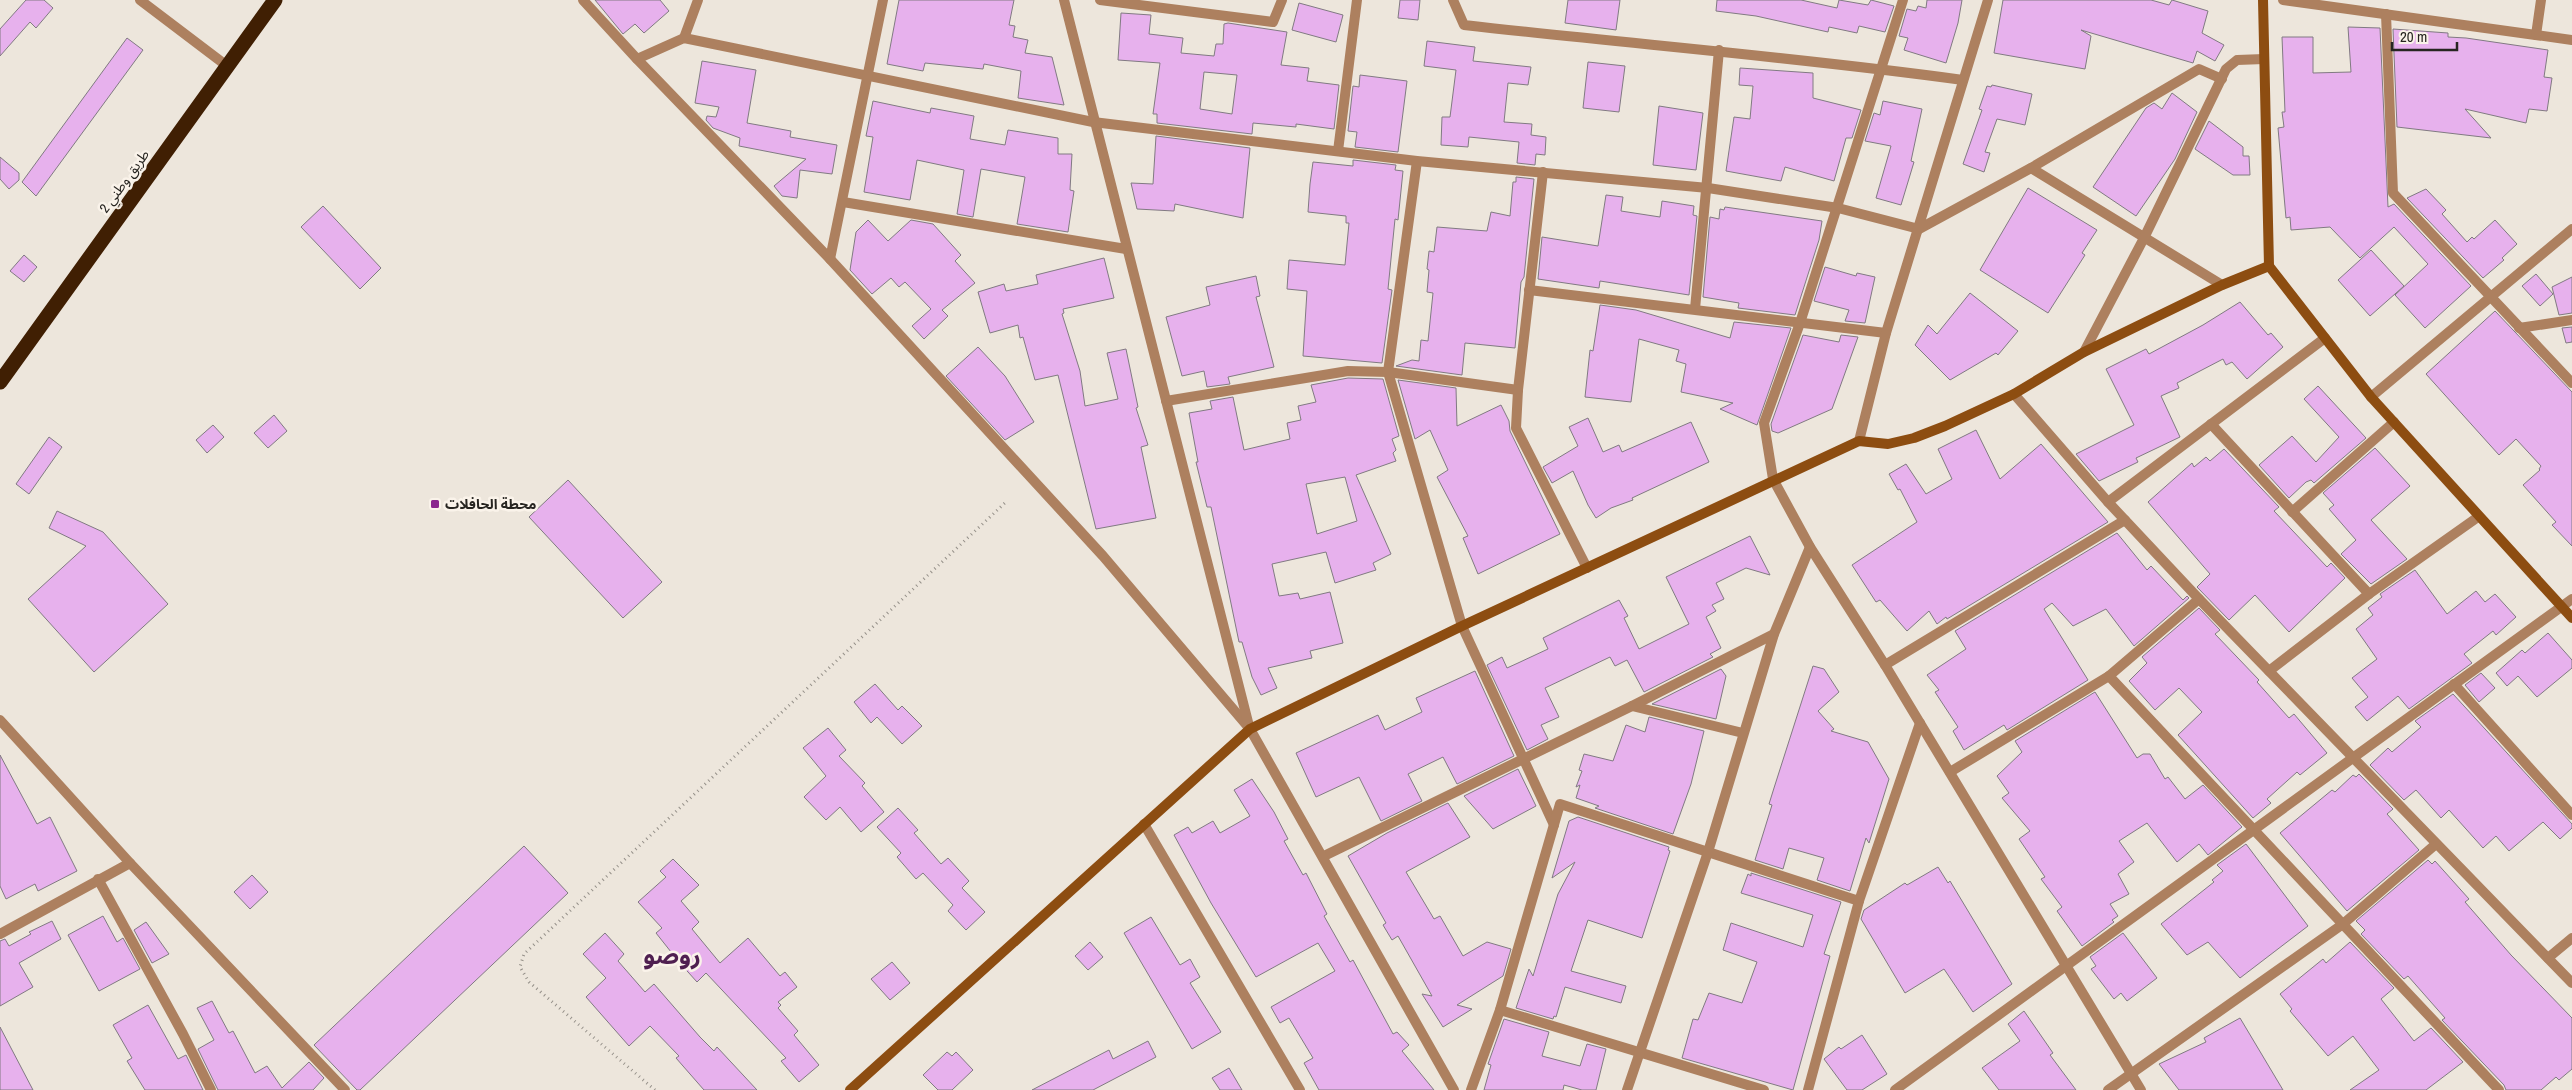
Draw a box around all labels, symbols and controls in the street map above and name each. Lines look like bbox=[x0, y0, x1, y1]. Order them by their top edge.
scale bar bbox=[2392, 20, 2457, 52]
text: 20 m bbox=[2400, 26, 2427, 47]
street label: طريق وطني 2 bbox=[95, 146, 155, 217]
place label: محطة الحافلات bbox=[445, 495, 536, 513]
marker: محطة الحافلات bbox=[429, 498, 441, 510]
district label: روصو bbox=[643, 939, 701, 971]

